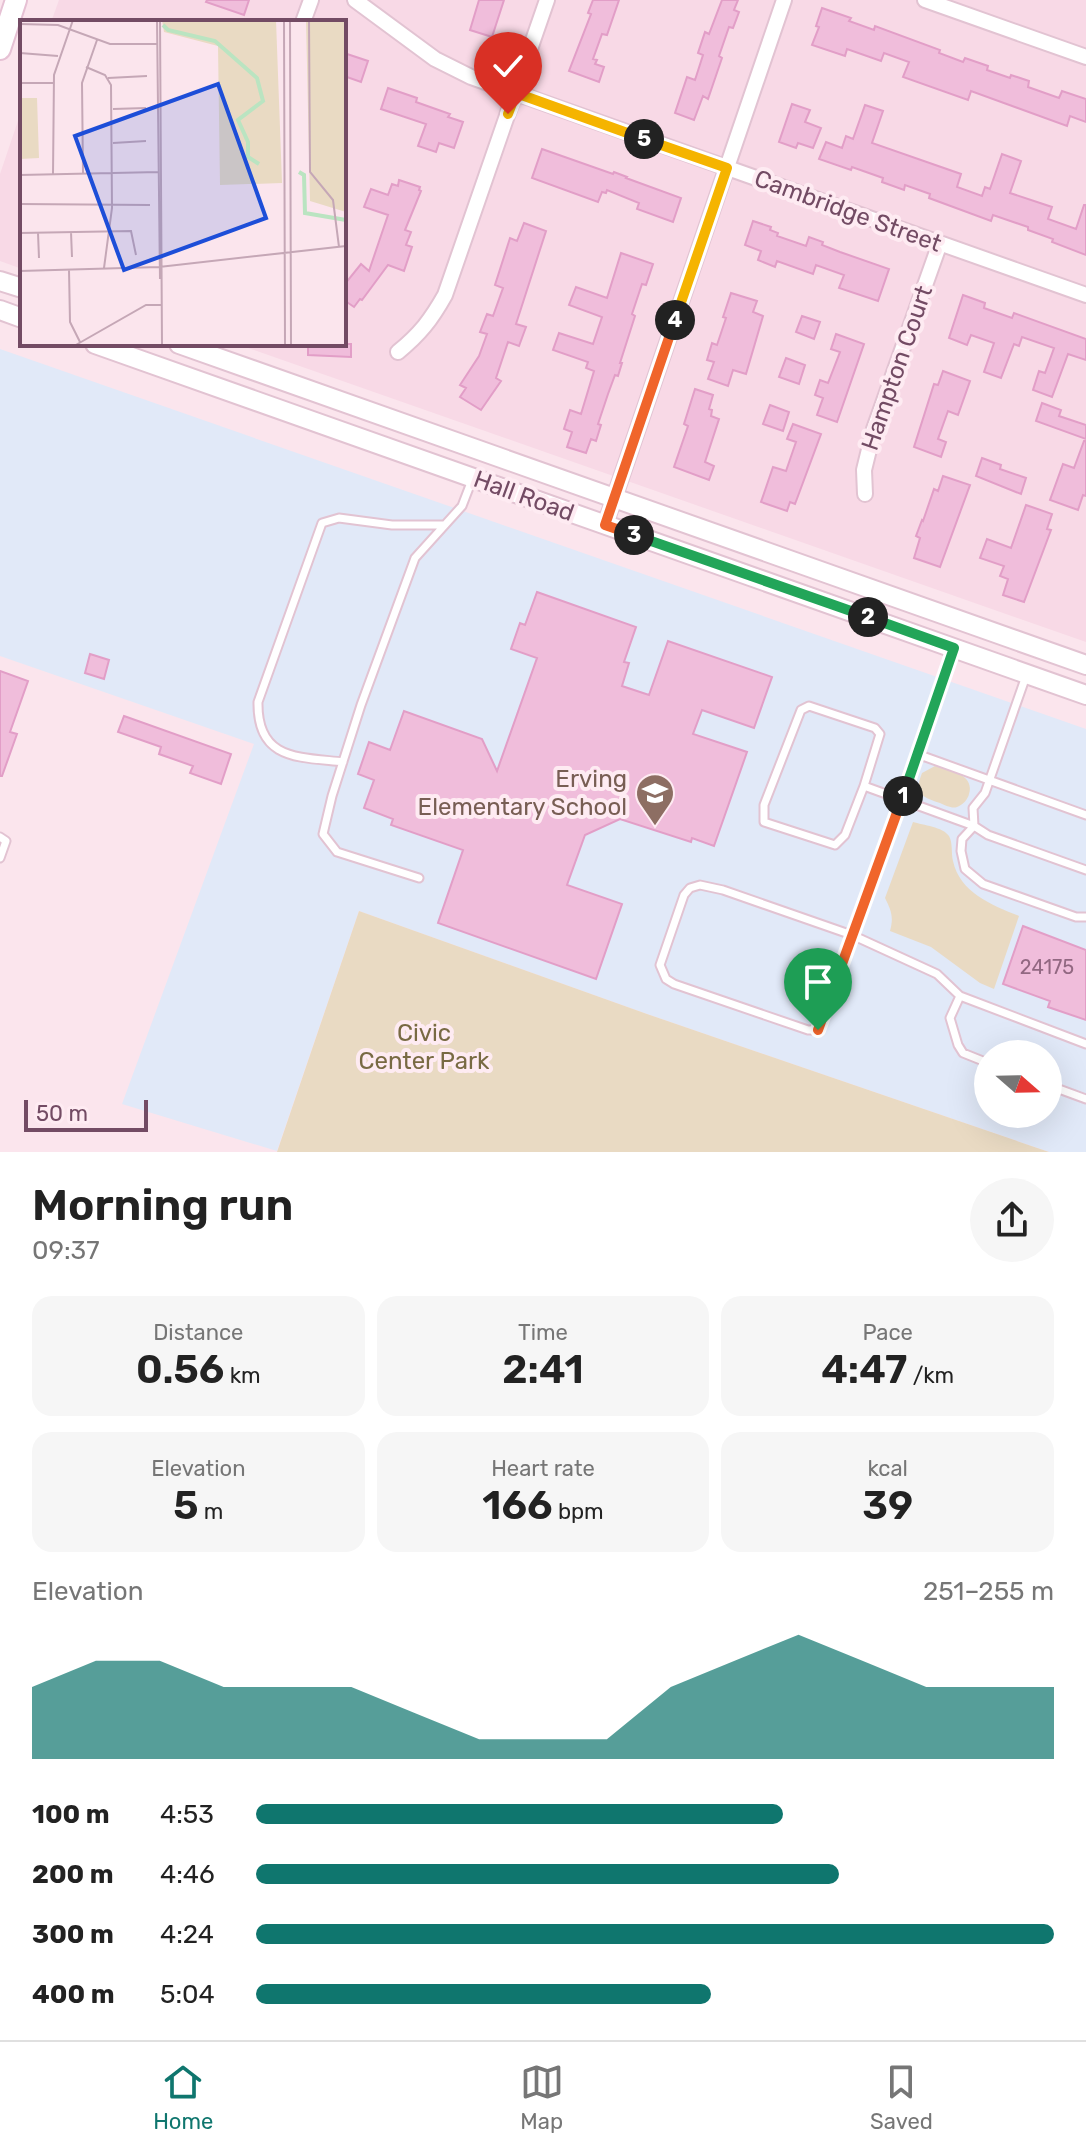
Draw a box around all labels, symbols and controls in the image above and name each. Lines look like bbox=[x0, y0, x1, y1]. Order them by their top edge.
inset map bbox=[20, 20, 346, 346]
pin bbox=[474, 32, 542, 114]
icon: check bbox=[486, 44, 530, 88]
pin: 5 bbox=[624, 119, 664, 159]
text: 5 bbox=[637, 125, 651, 152]
street label: Cambridge Street bbox=[751, 164, 945, 258]
street label: Hampton Court bbox=[856, 282, 938, 454]
pin: 4 bbox=[655, 300, 695, 340]
text: 4 bbox=[667, 306, 683, 333]
street label: Hall Road bbox=[470, 465, 578, 527]
pin: 3 bbox=[614, 515, 654, 555]
text: 3 bbox=[627, 521, 641, 548]
pin: 2 bbox=[848, 597, 888, 637]
text: 2 bbox=[861, 603, 875, 630]
place label: Erving Elementary School bbox=[418, 765, 627, 821]
school or university icon: Erving Elementary School bbox=[634, 772, 676, 827]
pin: 1 bbox=[883, 776, 923, 816]
text: 1 bbox=[898, 782, 908, 809]
pin bbox=[784, 948, 852, 1030]
house number: 24175 bbox=[1020, 955, 1074, 979]
icon: arrive bbox=[796, 960, 840, 1004]
park label: Civic Center Park bbox=[359, 1019, 490, 1075]
north arrow bbox=[974, 1040, 1062, 1128]
map controls bbox=[974, 1040, 1062, 1128]
scale bar bbox=[24, 1096, 148, 1132]
text: 50 m bbox=[36, 1100, 88, 1127]
button: share bbox=[970, 1178, 1054, 1262]
text: Morning run bbox=[32, 1179, 293, 1231]
text: 09:37 bbox=[32, 1235, 100, 1266]
text: Distance bbox=[153, 1319, 243, 1346]
text: Time bbox=[518, 1319, 568, 1346]
text: Pace bbox=[862, 1319, 913, 1346]
text: 0.56 bbox=[136, 1346, 224, 1393]
text: 2:41 bbox=[502, 1346, 584, 1393]
text: 4:47 bbox=[821, 1346, 907, 1393]
text: km bbox=[224, 1362, 261, 1389]
text: /km bbox=[907, 1362, 954, 1389]
text: Elevation bbox=[151, 1455, 245, 1482]
text: Heart rate bbox=[491, 1455, 595, 1482]
text: kcal bbox=[867, 1455, 908, 1482]
text: 5 bbox=[173, 1482, 198, 1529]
text: 166 bbox=[482, 1482, 553, 1529]
text: 39 bbox=[862, 1482, 913, 1529]
text: m bbox=[198, 1498, 223, 1525]
text: bpm bbox=[553, 1498, 604, 1525]
text: Elevation bbox=[32, 1576, 143, 1607]
text: 251–255 m bbox=[923, 1576, 1054, 1607]
text: 100 m bbox=[32, 1799, 110, 1830]
text: 4:53 bbox=[160, 1799, 214, 1830]
text: 200 m bbox=[32, 1859, 114, 1890]
text: 4:46 bbox=[160, 1859, 215, 1890]
text: 300 m bbox=[32, 1919, 114, 1950]
text: 4:24 bbox=[160, 1919, 214, 1950]
text: 400 m bbox=[32, 1979, 114, 2010]
text: 5:04 bbox=[160, 1979, 215, 2010]
tab: Home bbox=[153, 2060, 213, 2135]
tab: Map bbox=[520, 2060, 564, 2135]
tab: Saved bbox=[870, 2060, 933, 2135]

